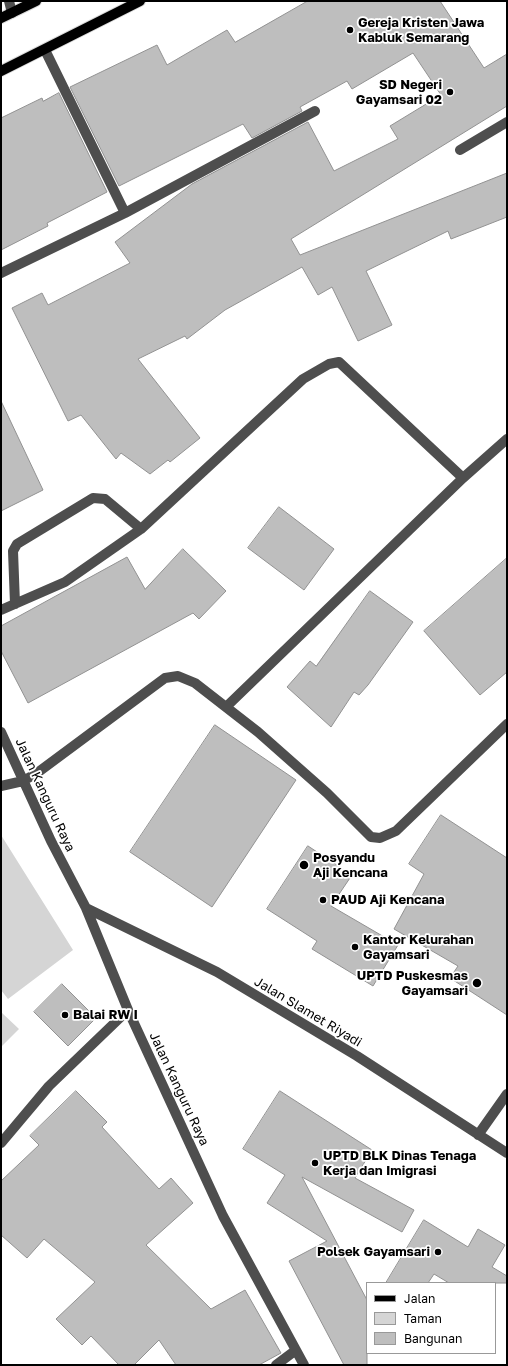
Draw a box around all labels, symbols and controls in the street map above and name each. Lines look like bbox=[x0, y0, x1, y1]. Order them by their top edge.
place label: Gereja Kristen Jawa Kabluk Semarang bbox=[358, 15, 484, 46]
marker: Gereja Kristen Jawa Kabluk Semarang bbox=[345, 25, 355, 35]
place label: SD Negeri Gayamsari 02 bbox=[356, 77, 442, 108]
marker: SD Negeri Gayamsari 02 bbox=[445, 87, 455, 97]
street label: Jalan Kanguru Raya bbox=[12, 736, 78, 854]
place label: Posyandu Aji Kencana bbox=[313, 850, 388, 881]
marker: Posyandu Aji Kencana bbox=[298, 859, 310, 871]
place label: PAUD Aji Kencana bbox=[331, 892, 445, 908]
marker: PAUD Aji Kencana bbox=[318, 895, 328, 905]
place label: Kantor Kelurahan Gayamsari bbox=[363, 932, 474, 963]
marker: Kantor Kelurahan Gayamsari bbox=[350, 942, 360, 952]
place label: UPTD Puskesmas Gayamsari bbox=[357, 968, 468, 999]
street label: Jalan Slamet Riyadi bbox=[251, 974, 365, 1050]
marker: UPTD Puskesmas Gayamsari bbox=[471, 977, 483, 989]
place label: Balai RW I bbox=[73, 1007, 138, 1023]
marker: Balai RW I bbox=[60, 1010, 70, 1020]
street label: Jalan Kanguru Raya bbox=[146, 1030, 212, 1148]
place label: UPTD BLK Dinas Tenaga Kerja dan Imigrasi bbox=[323, 1148, 476, 1179]
marker: UPTD BLK Dinas Tenaga Kerja dan Imigrasi bbox=[310, 1158, 320, 1168]
place label: Polsek Gayamsari bbox=[317, 1244, 430, 1260]
marker: Polsek Gayamsari bbox=[433, 1247, 443, 1257]
legend bbox=[366, 1282, 496, 1354]
text: Jalan bbox=[404, 1291, 435, 1306]
text: Taman bbox=[404, 1311, 442, 1326]
text: Bangunan bbox=[404, 1331, 462, 1346]

